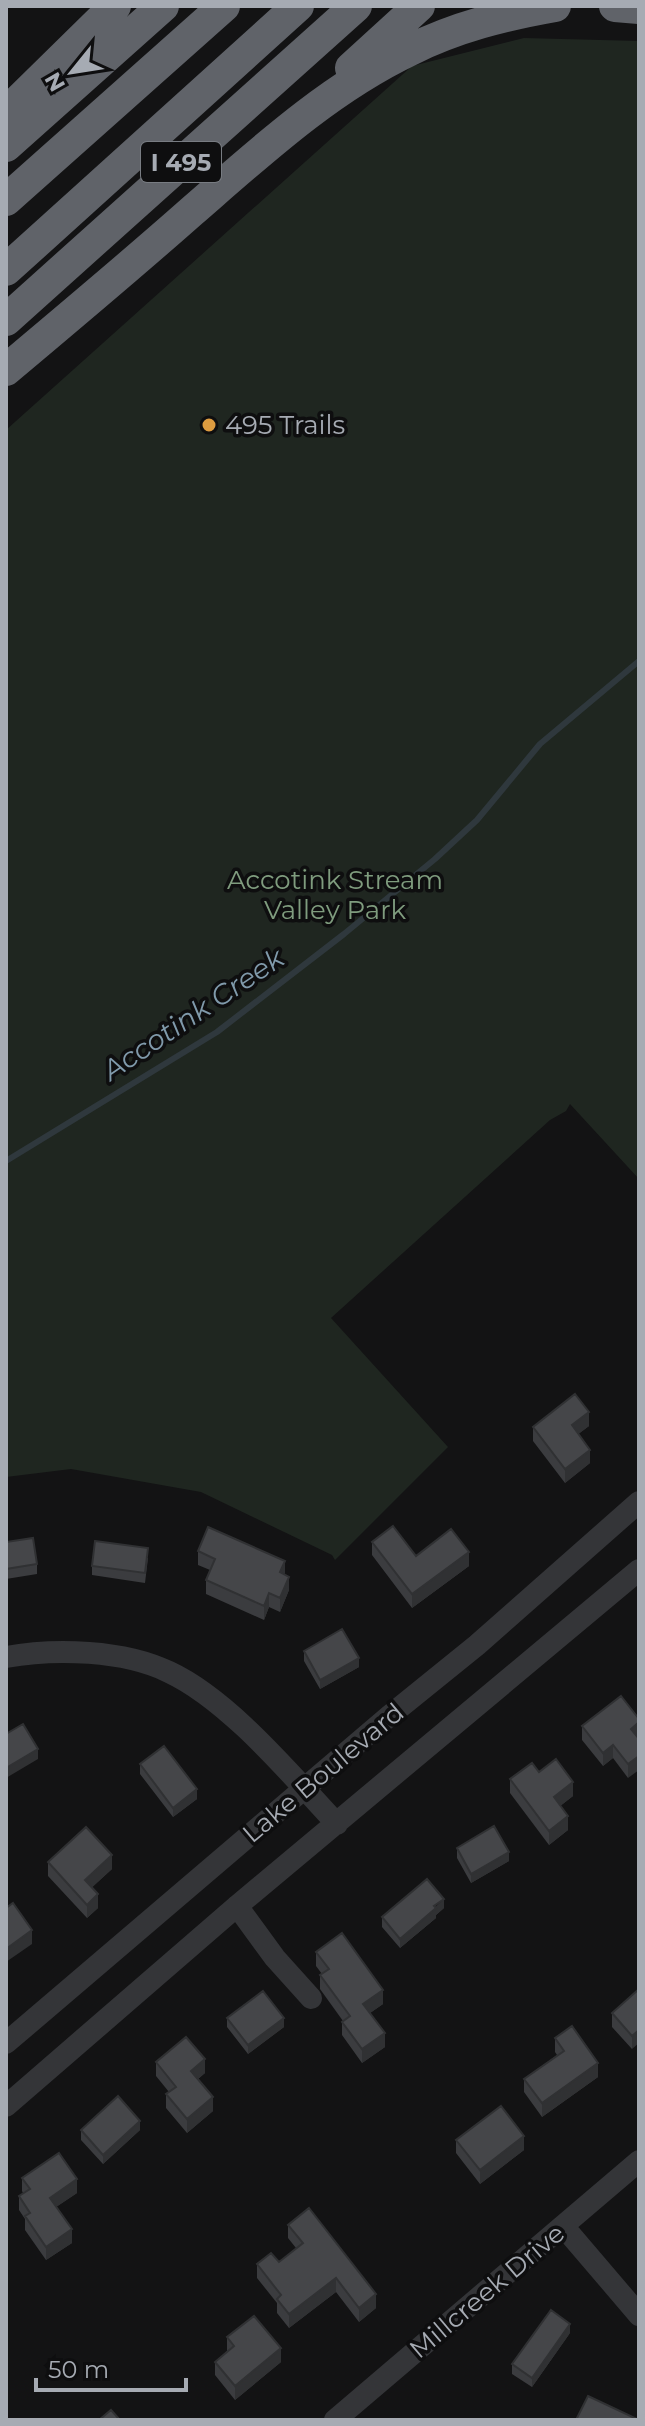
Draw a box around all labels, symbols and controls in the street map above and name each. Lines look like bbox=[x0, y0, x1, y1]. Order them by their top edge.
north arrow bbox=[32, 32, 112, 112]
text: N bbox=[39, 67, 71, 96]
road number: I 495 bbox=[141, 142, 221, 182]
place label: 495 Trails bbox=[225, 409, 345, 441]
marker: 495 Trails bbox=[200, 416, 218, 434]
park label: Accotink Stream Valley Park bbox=[227, 864, 443, 926]
water label: Accotink Creek bbox=[94, 940, 291, 1088]
street label: Lake Boulevard bbox=[236, 1696, 410, 1850]
street label: Millcreek Drive bbox=[403, 2217, 571, 2365]
scale bar bbox=[36, 2342, 186, 2392]
text: 50 m bbox=[48, 2355, 109, 2384]

